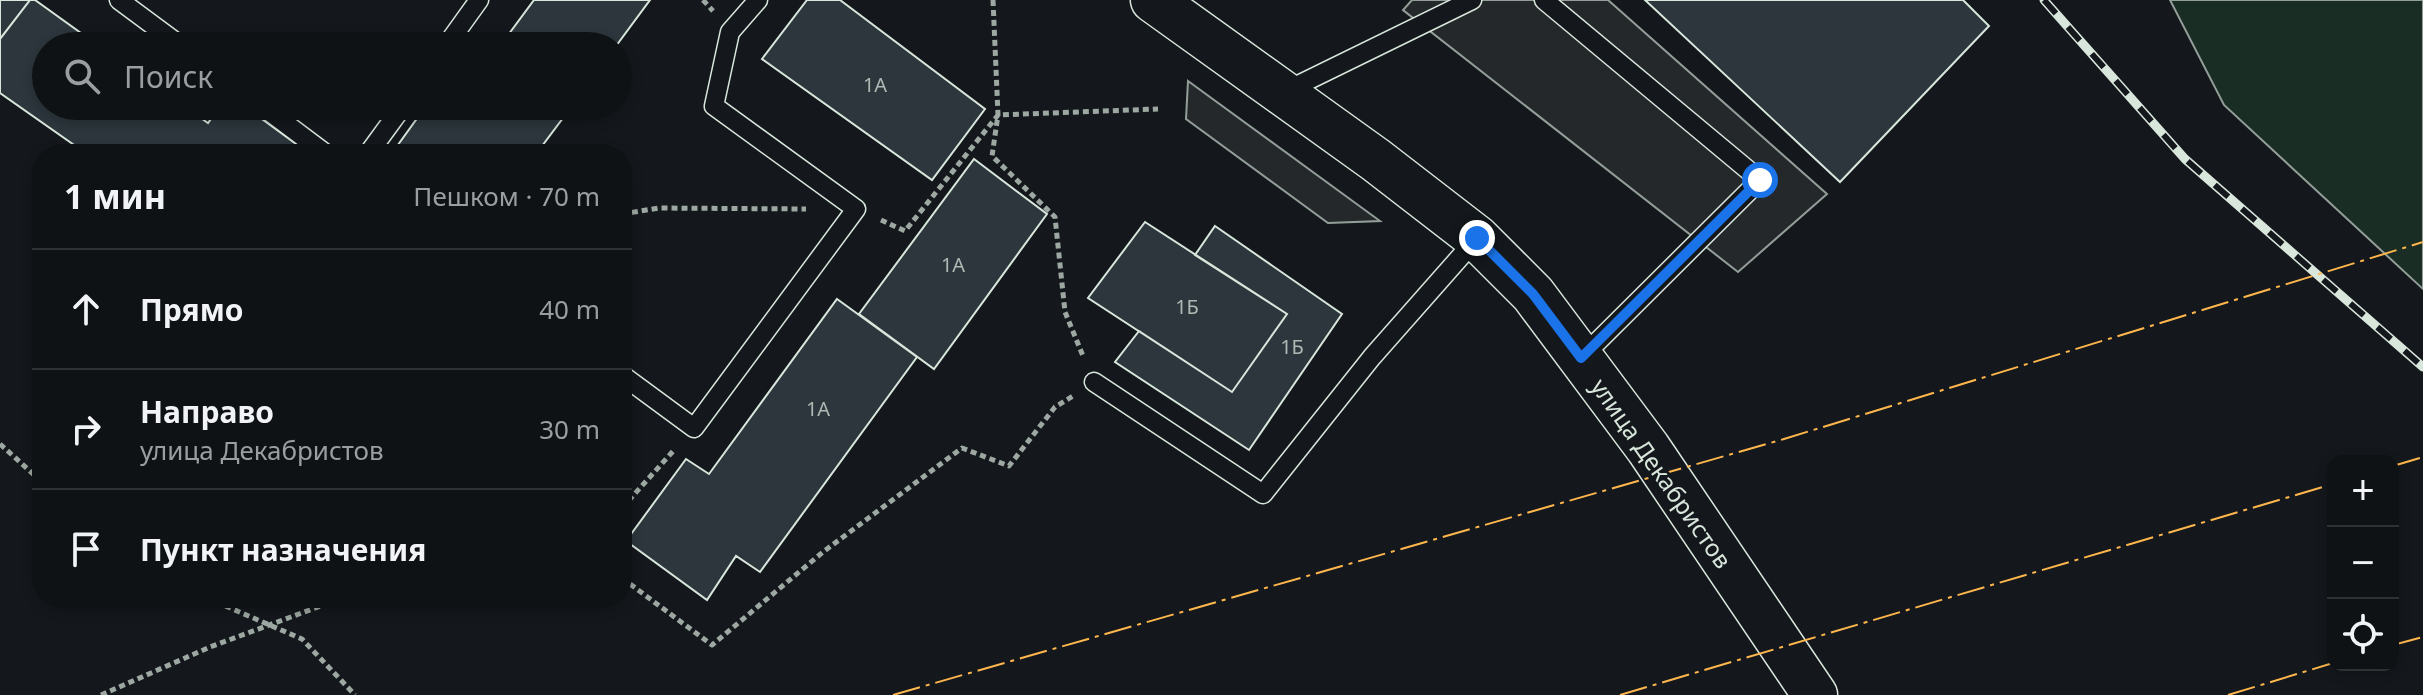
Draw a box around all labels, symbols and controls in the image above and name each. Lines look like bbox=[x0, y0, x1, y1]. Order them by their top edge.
search box bbox=[32, 32, 632, 120]
icon: search bbox=[60, 54, 104, 98]
text: Поиск bbox=[124, 56, 213, 97]
house number: 1А bbox=[863, 71, 887, 98]
route start bbox=[1742, 162, 1778, 198]
text: 1 мин bbox=[64, 173, 166, 219]
text: Пешком · 70 m bbox=[413, 178, 600, 214]
route end bbox=[1459, 220, 1495, 256]
house number: 1А bbox=[941, 251, 965, 278]
icon: ahead bbox=[64, 287, 108, 331]
text: Прямо bbox=[140, 289, 244, 330]
text: 40 m bbox=[539, 291, 600, 327]
house number: 1Б bbox=[1175, 293, 1199, 320]
house number: 1Б bbox=[1280, 333, 1304, 360]
street label: улица Декабристов bbox=[1584, 371, 1740, 575]
text: Направо bbox=[140, 391, 274, 432]
house number: 1А bbox=[806, 395, 830, 422]
icon: right bbox=[64, 407, 108, 451]
text: 30 m bbox=[539, 411, 600, 447]
text: улица Декабристов bbox=[140, 432, 384, 468]
map controls bbox=[2327, 455, 2399, 671]
button: + bbox=[2327, 455, 2399, 527]
icon: arrive bbox=[64, 527, 108, 571]
button: − bbox=[2327, 527, 2399, 599]
text: Пункт назначения bbox=[140, 529, 426, 570]
button: locate bbox=[2327, 599, 2399, 671]

